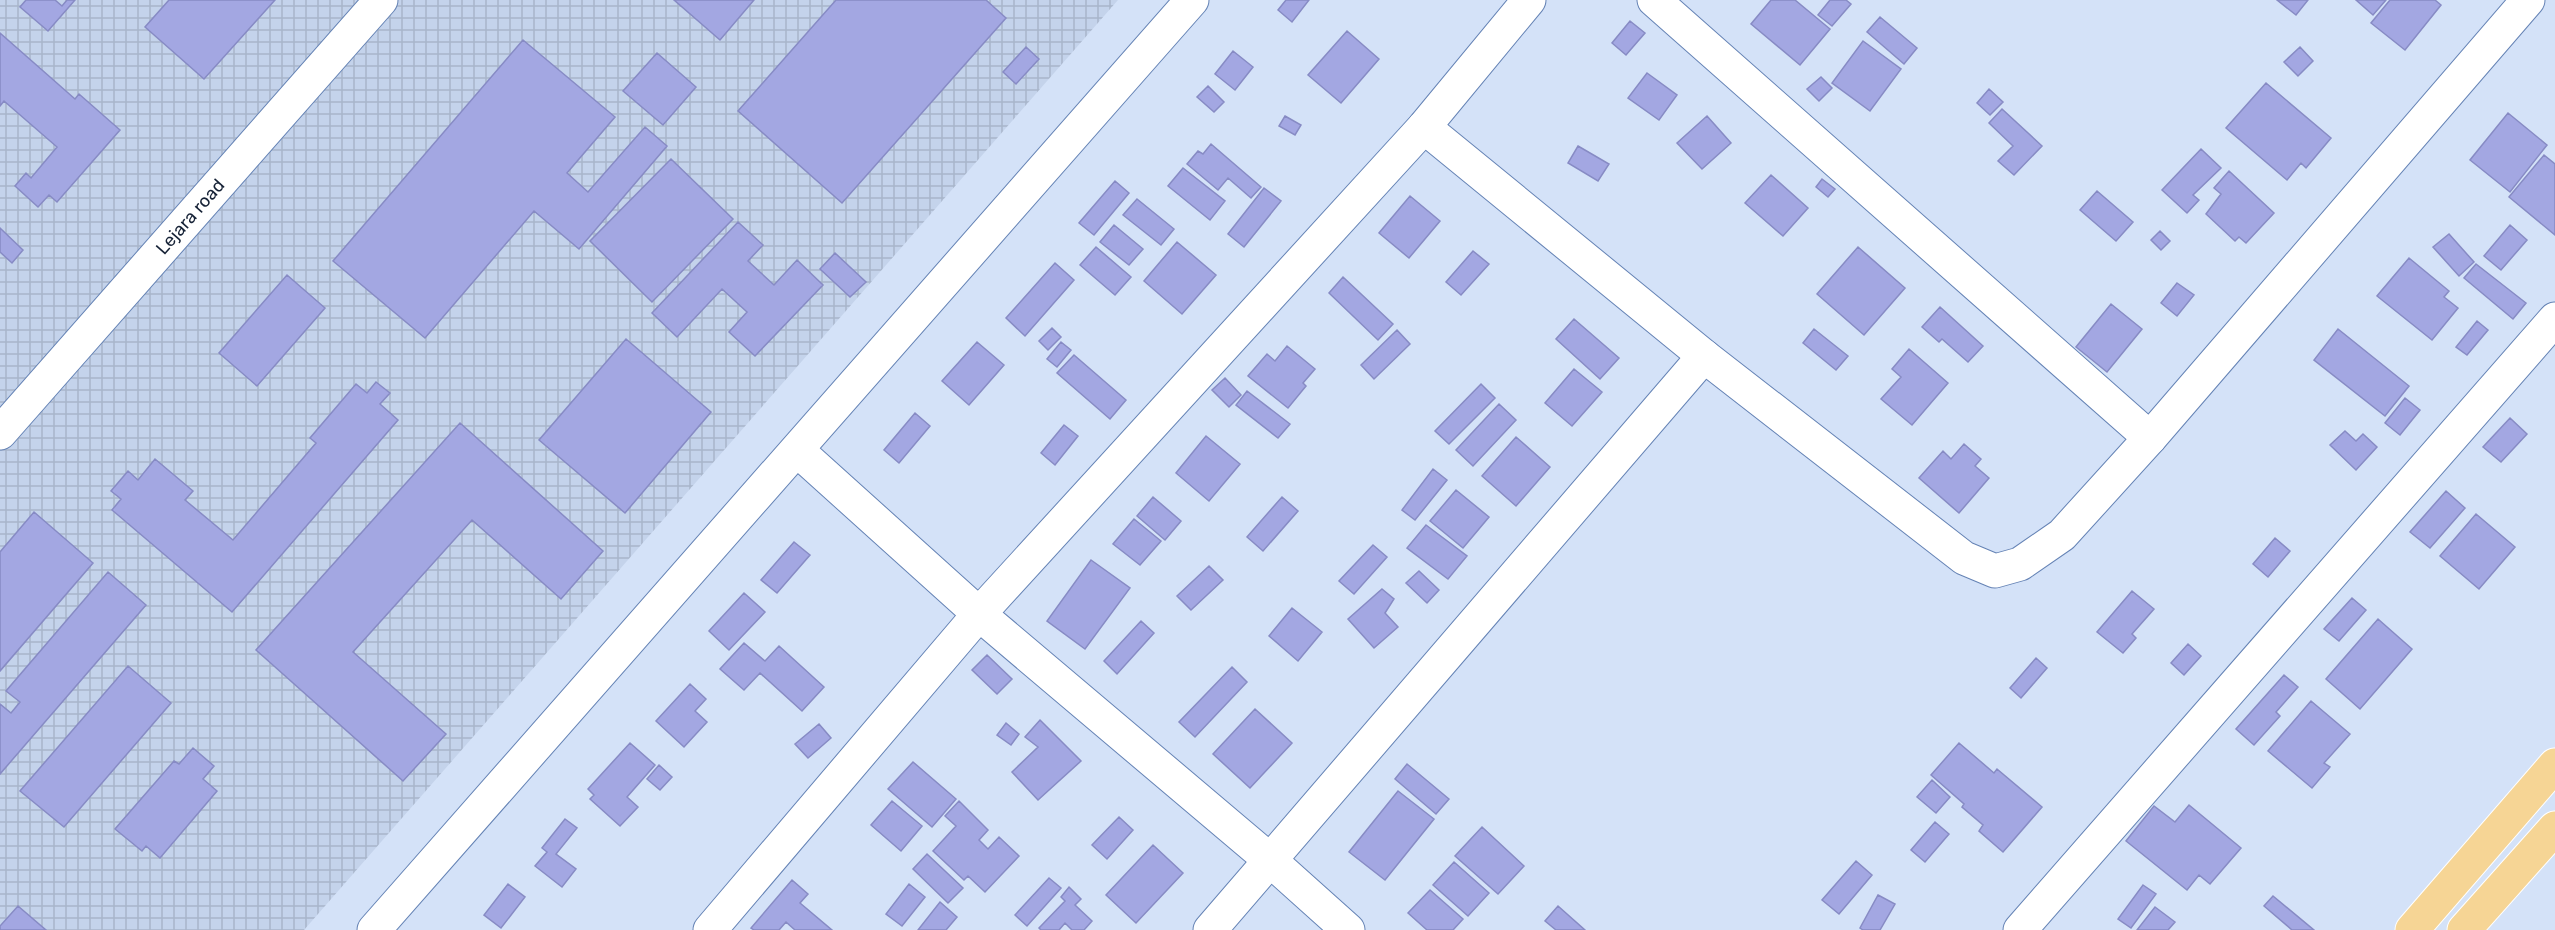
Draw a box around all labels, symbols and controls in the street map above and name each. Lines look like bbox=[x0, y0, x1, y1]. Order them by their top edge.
street label: Lejara road bbox=[151, 174, 229, 259]

